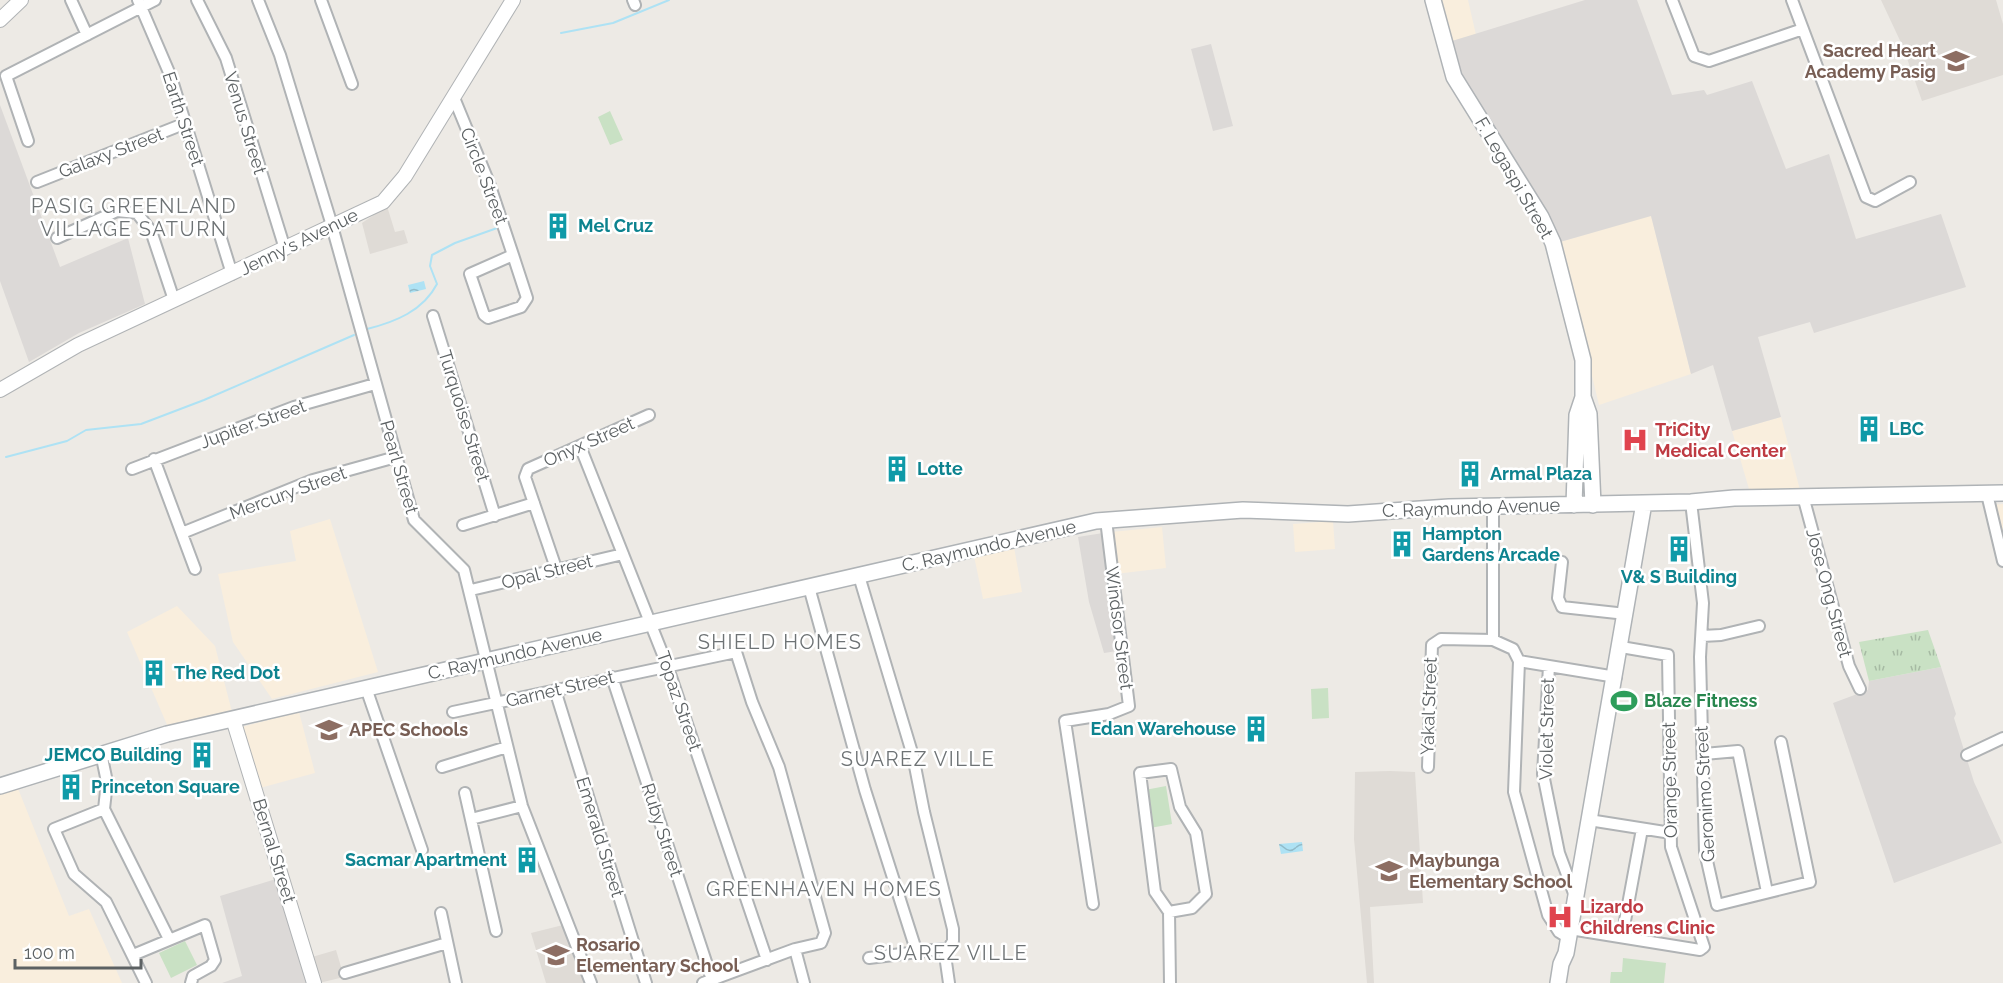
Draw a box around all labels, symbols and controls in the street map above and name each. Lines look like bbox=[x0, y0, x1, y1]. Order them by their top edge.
place label: Sacred Heart Academy Pasig bbox=[1805, 40, 1936, 82]
school or university icon: Sacred Heart Academy Pasig bbox=[1941, 46, 1971, 76]
street label: Earth Street bbox=[158, 69, 209, 169]
street label: Venus Street bbox=[220, 69, 271, 177]
street label: F. Legaspi Street bbox=[1471, 113, 1558, 242]
street label: Galaxy Street bbox=[56, 123, 166, 182]
street label: Circle Street bbox=[456, 124, 513, 227]
district label: PASIG GREENLAND VILLAGE SATURN bbox=[31, 194, 237, 241]
street label: Jenny's Avenue bbox=[236, 204, 362, 279]
building icon: Mel Cruz bbox=[543, 211, 573, 241]
place label: Mel Cruz bbox=[578, 215, 653, 236]
street label: Turquoise Street bbox=[434, 348, 494, 484]
street label: Jupiter Street bbox=[197, 395, 309, 452]
street label: Onyx Street bbox=[540, 412, 637, 471]
building icon: LBC bbox=[1854, 414, 1884, 444]
street label: Pearl Street bbox=[376, 418, 423, 516]
place label: LBC bbox=[1889, 418, 1924, 439]
place label: TriCity Medical Center bbox=[1655, 419, 1786, 461]
hospital icon: TriCity Medical Center bbox=[1620, 425, 1650, 455]
building icon: Lotte bbox=[882, 454, 912, 484]
place label: Lotte bbox=[917, 458, 963, 479]
building icon: Armal Plaza bbox=[1455, 459, 1485, 489]
street label: Mercury Street bbox=[226, 462, 349, 523]
place label: Armal Plaza bbox=[1490, 463, 1592, 484]
street label: C. Raymundo Avenue bbox=[1382, 494, 1561, 521]
street label: C. Raymundo Avenue bbox=[900, 515, 1078, 576]
place label: Hampton Gardens Arcade bbox=[1422, 523, 1560, 565]
street label: Jose Ong Street bbox=[1802, 526, 1857, 660]
building icon: Hampton Gardens Arcade bbox=[1387, 529, 1417, 559]
building icon: V& S Building bbox=[1664, 534, 1694, 564]
street label: Opal Street bbox=[499, 550, 595, 593]
street label: Windsor Street bbox=[1102, 565, 1137, 691]
place label: V& S Building bbox=[1621, 566, 1737, 587]
street label: C. Raymundo Avenue bbox=[426, 623, 604, 684]
district label: SHIELD HOMES bbox=[698, 630, 862, 654]
street label: Topaz Street bbox=[653, 648, 706, 753]
street label: Yakal Street bbox=[1416, 657, 1441, 755]
building icon: The Red Dot bbox=[139, 658, 169, 688]
place label: The Red Dot bbox=[174, 662, 280, 683]
street label: Garnet Street bbox=[504, 666, 616, 711]
street label: Violet Street bbox=[1535, 677, 1558, 781]
sports icon: Blaze Fitness bbox=[1609, 686, 1639, 716]
place label: Blaze Fitness bbox=[1644, 690, 1757, 711]
building icon: Edan Warehouse bbox=[1241, 714, 1271, 744]
school or university icon: APEC Schools bbox=[314, 715, 344, 745]
place label: Edan Warehouse bbox=[1090, 718, 1236, 739]
place label: APEC Schools bbox=[349, 719, 468, 740]
street label: Orange Street bbox=[1658, 722, 1681, 838]
street label: Geronimo Street bbox=[1690, 725, 1719, 863]
building icon: JEMCO Building bbox=[187, 740, 217, 770]
place label: JEMCO Building bbox=[45, 744, 182, 765]
district label: SUAREZ VILLE bbox=[841, 747, 995, 771]
building icon: Princeton Square bbox=[56, 772, 86, 802]
street label: Emerald Street bbox=[572, 774, 629, 900]
place label: Princeton Square bbox=[91, 776, 240, 797]
street label: Ruby Street bbox=[638, 781, 687, 879]
street label: Bernal Street bbox=[249, 796, 300, 906]
building icon: Sacmar Apartment bbox=[512, 845, 542, 875]
place label: Sacmar Apartment bbox=[345, 849, 507, 870]
place label: Maybunga Elementary School bbox=[1409, 850, 1573, 892]
school or university icon: Maybunga Elementary School bbox=[1374, 856, 1404, 886]
district label: GREENHAVEN HOMES bbox=[706, 877, 942, 901]
place label: Lizardo Childrens Clinic bbox=[1580, 896, 1715, 938]
hospital icon: Lizardo Childrens Clinic bbox=[1545, 902, 1575, 932]
scale bar bbox=[15, 932, 141, 970]
place label: Rosario Elementary School bbox=[576, 934, 740, 976]
school or university icon: Rosario Elementary School bbox=[541, 940, 571, 970]
district label: SUAREZ VILLE bbox=[874, 941, 1028, 965]
text: 100 m bbox=[24, 942, 75, 963]

